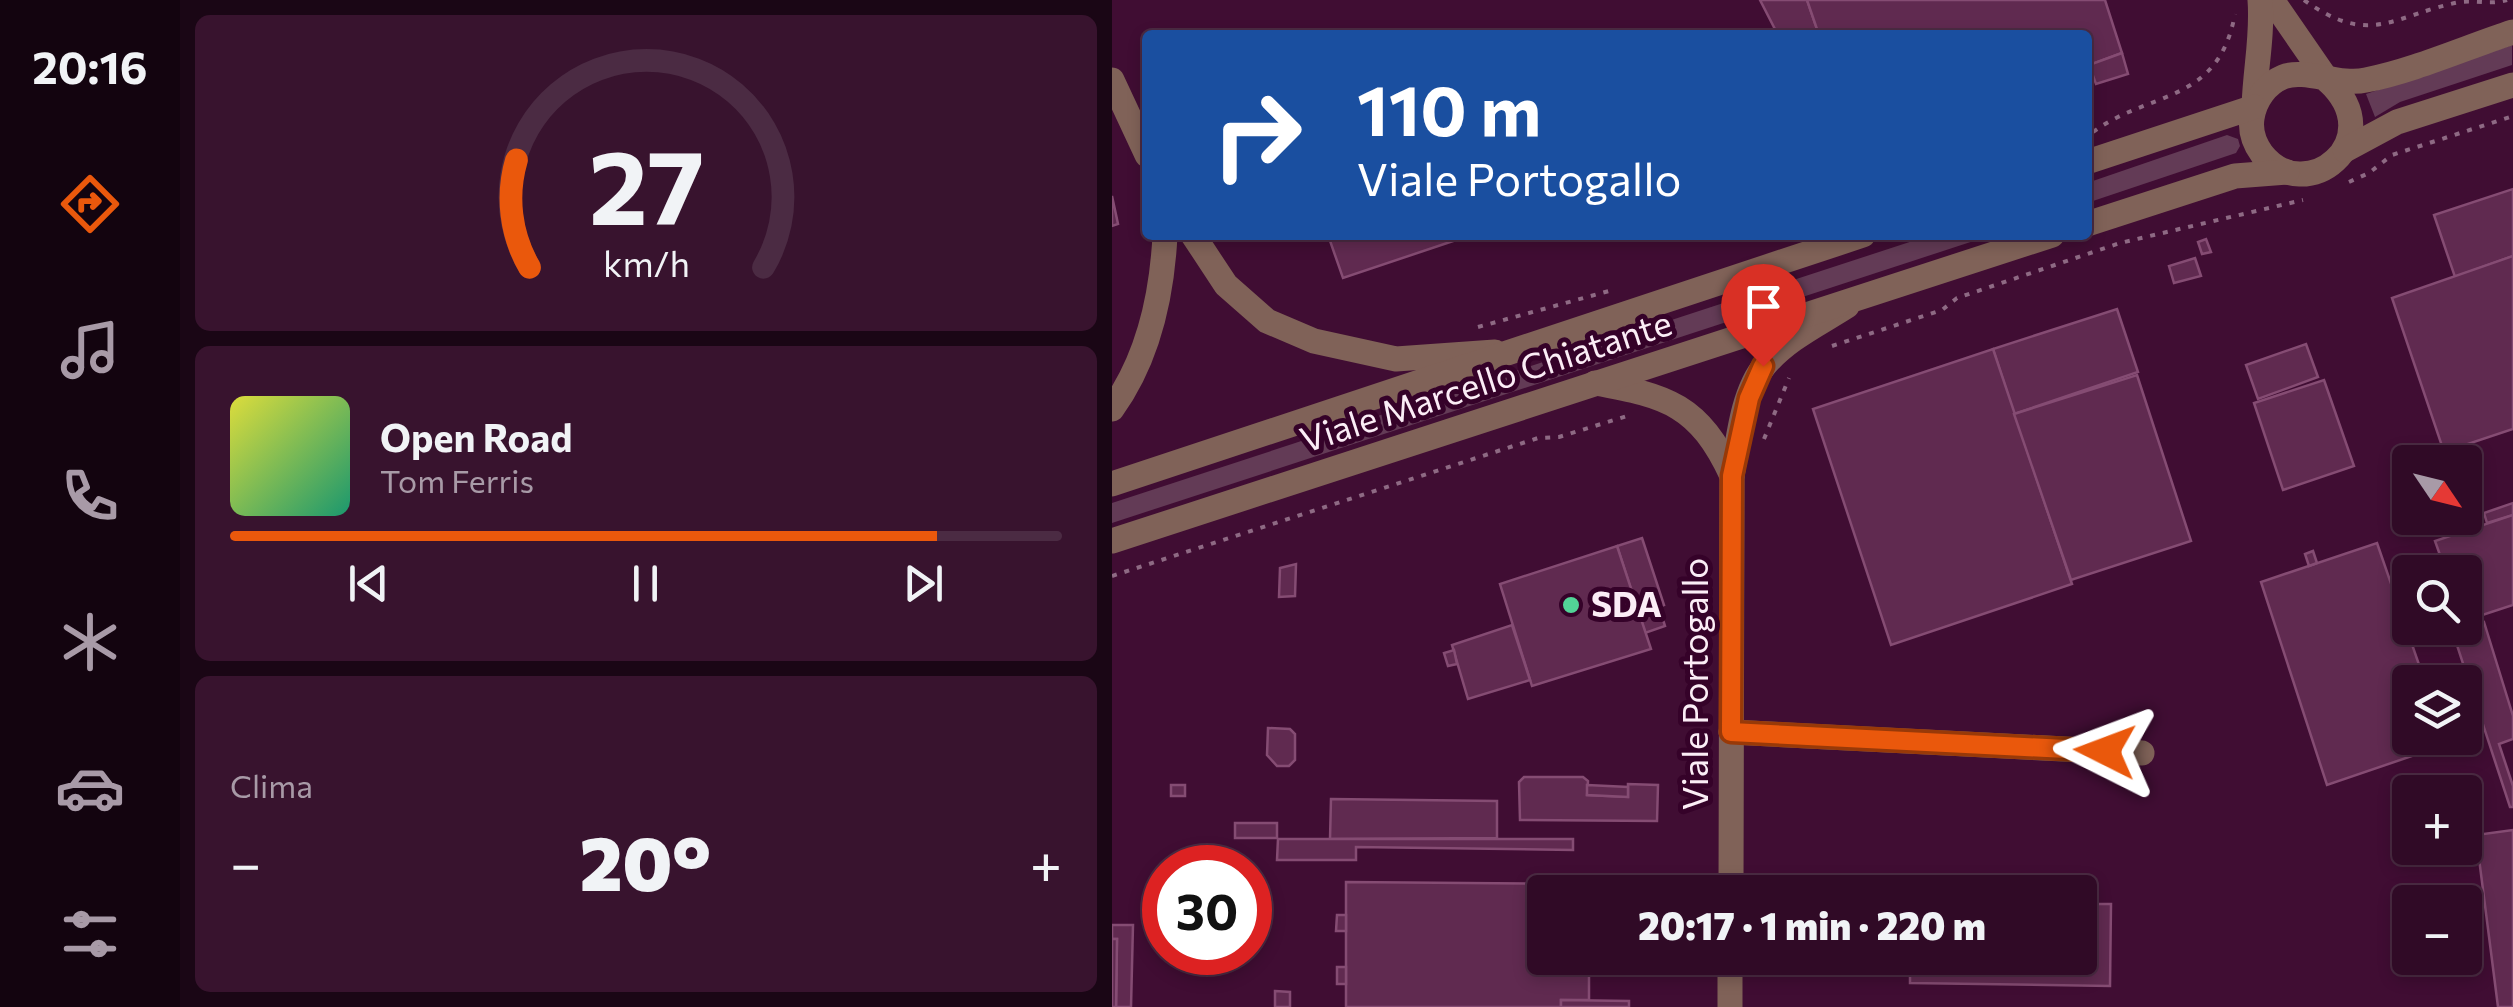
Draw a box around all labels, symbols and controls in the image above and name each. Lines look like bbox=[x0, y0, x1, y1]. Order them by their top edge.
text: 20:16 bbox=[32, 38, 148, 93]
text: 110 m bbox=[1357, 65, 1541, 150]
icon: right bbox=[1192, 70, 1322, 200]
text: 27 bbox=[588, 119, 704, 246]
text: Viale Portogallo bbox=[1357, 150, 1681, 205]
icon: directions bbox=[55, 169, 125, 239]
text: km/h bbox=[603, 241, 689, 284]
pin bbox=[1721, 264, 1806, 367]
icon: arrive bbox=[1736, 279, 1791, 334]
street label: Viale Marcello Chiatante bbox=[1294, 299, 1676, 460]
icon: music bbox=[55, 315, 125, 385]
text: Open Road bbox=[380, 413, 573, 460]
north arrow bbox=[2392, 445, 2482, 535]
map controls bbox=[2392, 445, 2482, 975]
text: Tom Ferris bbox=[380, 460, 534, 500]
icon: phone bbox=[55, 461, 125, 531]
button: search bbox=[2392, 555, 2482, 645]
icon: previous bbox=[341, 556, 396, 611]
icon: pause bbox=[618, 556, 673, 611]
icon: next bbox=[896, 556, 951, 611]
street label: Viale Portogallo bbox=[1672, 558, 1715, 810]
place label: SDA bbox=[1591, 581, 1662, 624]
marker: SDA bbox=[1560, 594, 1582, 616]
icon: climate bbox=[55, 607, 125, 677]
button: layers bbox=[2392, 665, 2482, 755]
position arrow bbox=[2053, 699, 2157, 803]
icon: car bbox=[55, 753, 125, 823]
text: Clima bbox=[230, 765, 313, 805]
button: + bbox=[2392, 775, 2482, 865]
text: 20° bbox=[580, 815, 711, 906]
text: − bbox=[230, 828, 261, 895]
text: + bbox=[1030, 828, 1062, 895]
speed limit sign: 30 bbox=[1142, 845, 1272, 975]
button: − bbox=[2392, 885, 2482, 975]
icon: filters bbox=[55, 899, 125, 969]
text: 20:17 · 1 min · 220 m bbox=[1638, 901, 1986, 948]

